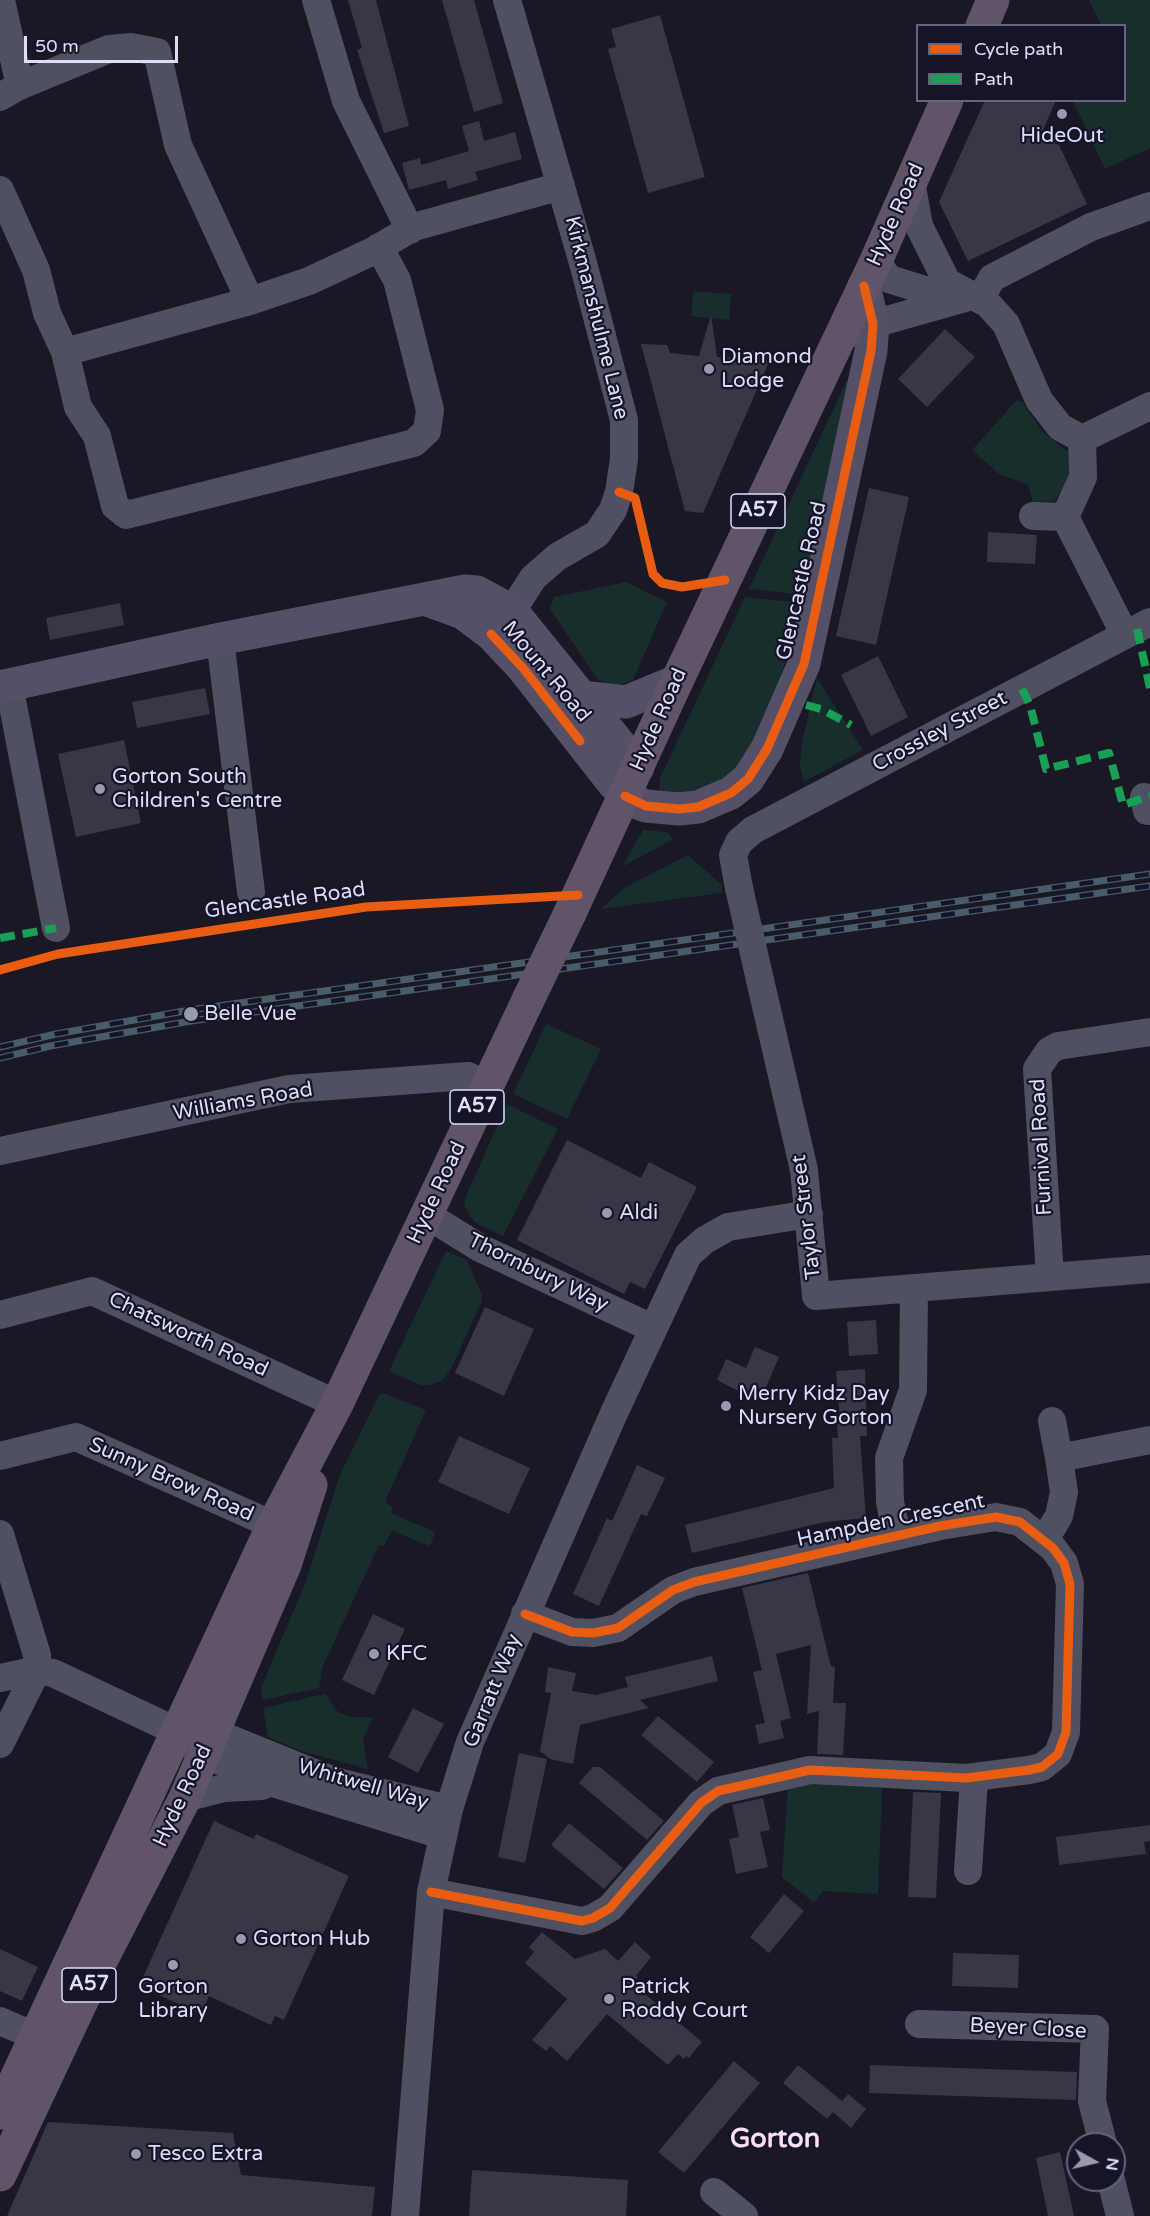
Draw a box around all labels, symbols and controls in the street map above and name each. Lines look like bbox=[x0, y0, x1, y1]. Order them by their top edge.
scale bar bbox=[27, 24, 182, 62]
legend bbox=[916, 24, 1126, 102]
text: 50 m bbox=[35, 35, 79, 57]
text: Cycle path bbox=[974, 38, 1063, 60]
text: Path bbox=[974, 68, 1013, 90]
marker: HideOut bbox=[1055, 107, 1069, 121]
place label: HideOut bbox=[1020, 123, 1104, 149]
street label: Hyde Road bbox=[862, 160, 930, 270]
street label: Kirkmanshulme Lane bbox=[559, 214, 633, 422]
place label: Diamond Lodge bbox=[721, 344, 812, 394]
marker: Diamond Lodge bbox=[702, 362, 716, 376]
road number: A57 bbox=[731, 494, 785, 528]
street label: Glencastle Road bbox=[771, 499, 833, 663]
street label: Mount Road bbox=[496, 616, 596, 728]
street label: Hyde Road bbox=[625, 665, 693, 775]
street label: Crossley Street bbox=[868, 686, 1012, 778]
place label: Gorton South Children's Centre bbox=[112, 764, 282, 814]
marker: Gorton South Children's Centre bbox=[93, 782, 107, 796]
street label: Glencastle Road bbox=[203, 877, 367, 925]
place label: Belle Vue bbox=[204, 1001, 297, 1027]
marker: Belle Vue bbox=[182, 1005, 200, 1023]
street label: Williams Road bbox=[171, 1077, 315, 1127]
street label: Furnival Road bbox=[1026, 1078, 1058, 1216]
road number: A57 bbox=[450, 1090, 504, 1124]
street label: Hyde Road bbox=[402, 1138, 472, 1248]
street label: Taylor Street bbox=[787, 1153, 827, 1281]
place label: Aldi bbox=[619, 1200, 658, 1226]
marker: Aldi bbox=[600, 1206, 614, 1220]
street label: Thornbury Way bbox=[464, 1228, 612, 1318]
street label: Chatsworth Road bbox=[104, 1287, 272, 1383]
place label: Merry Kidz Day Nursery Gorton bbox=[738, 1381, 892, 1431]
marker: Merry Kidz Day Nursery Gorton bbox=[719, 1399, 733, 1413]
street label: Sunny Brow Road bbox=[85, 1432, 257, 1528]
street label: Hampden Crescent bbox=[795, 1489, 987, 1553]
street label: Garratt Way bbox=[459, 1631, 527, 1751]
place label: KFC bbox=[386, 1641, 427, 1667]
marker: KFC bbox=[367, 1647, 381, 1661]
street label: Hyde Road bbox=[148, 1741, 218, 1851]
street label: Whitwell Way bbox=[295, 1754, 431, 1816]
place label: Gorton Hub bbox=[253, 1926, 370, 1952]
marker: Gorton Hub bbox=[234, 1932, 248, 1946]
marker: Gorton Library bbox=[166, 1958, 180, 1972]
road number: A57 bbox=[62, 1968, 116, 2002]
place label: Gorton Library bbox=[138, 1974, 208, 2024]
place label: Patrick Roddy Court bbox=[621, 1974, 748, 2024]
marker: Patrick Roddy Court bbox=[602, 1992, 616, 2006]
street label: Beyer Close bbox=[969, 2013, 1087, 2045]
district label: Gorton bbox=[730, 2124, 820, 2156]
north arrow bbox=[1066, 2132, 1126, 2192]
place label: Tesco Extra bbox=[148, 2141, 263, 2167]
marker: Tesco Extra bbox=[129, 2147, 143, 2161]
text: N bbox=[1101, 2156, 1123, 2172]

